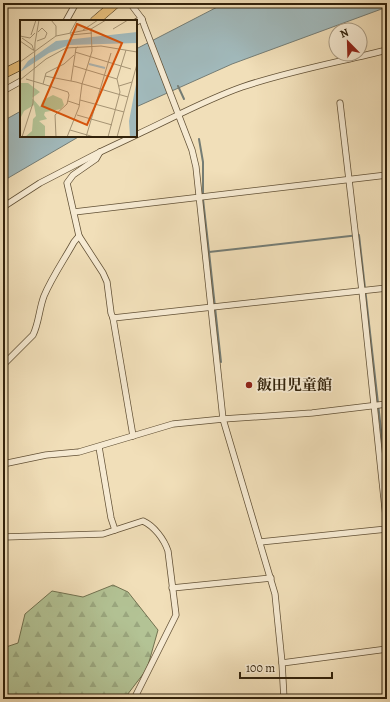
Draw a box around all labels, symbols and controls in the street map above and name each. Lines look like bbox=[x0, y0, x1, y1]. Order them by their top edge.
inset map bbox=[20, 20, 137, 137]
north arrow bbox=[328, 22, 368, 62]
text: N bbox=[338, 25, 351, 42]
place label: 飯田児童館 bbox=[257, 375, 332, 395]
marker: 飯田児童館 bbox=[244, 380, 254, 390]
scale bar bbox=[240, 654, 332, 680]
text: 100 m bbox=[246, 660, 275, 676]

